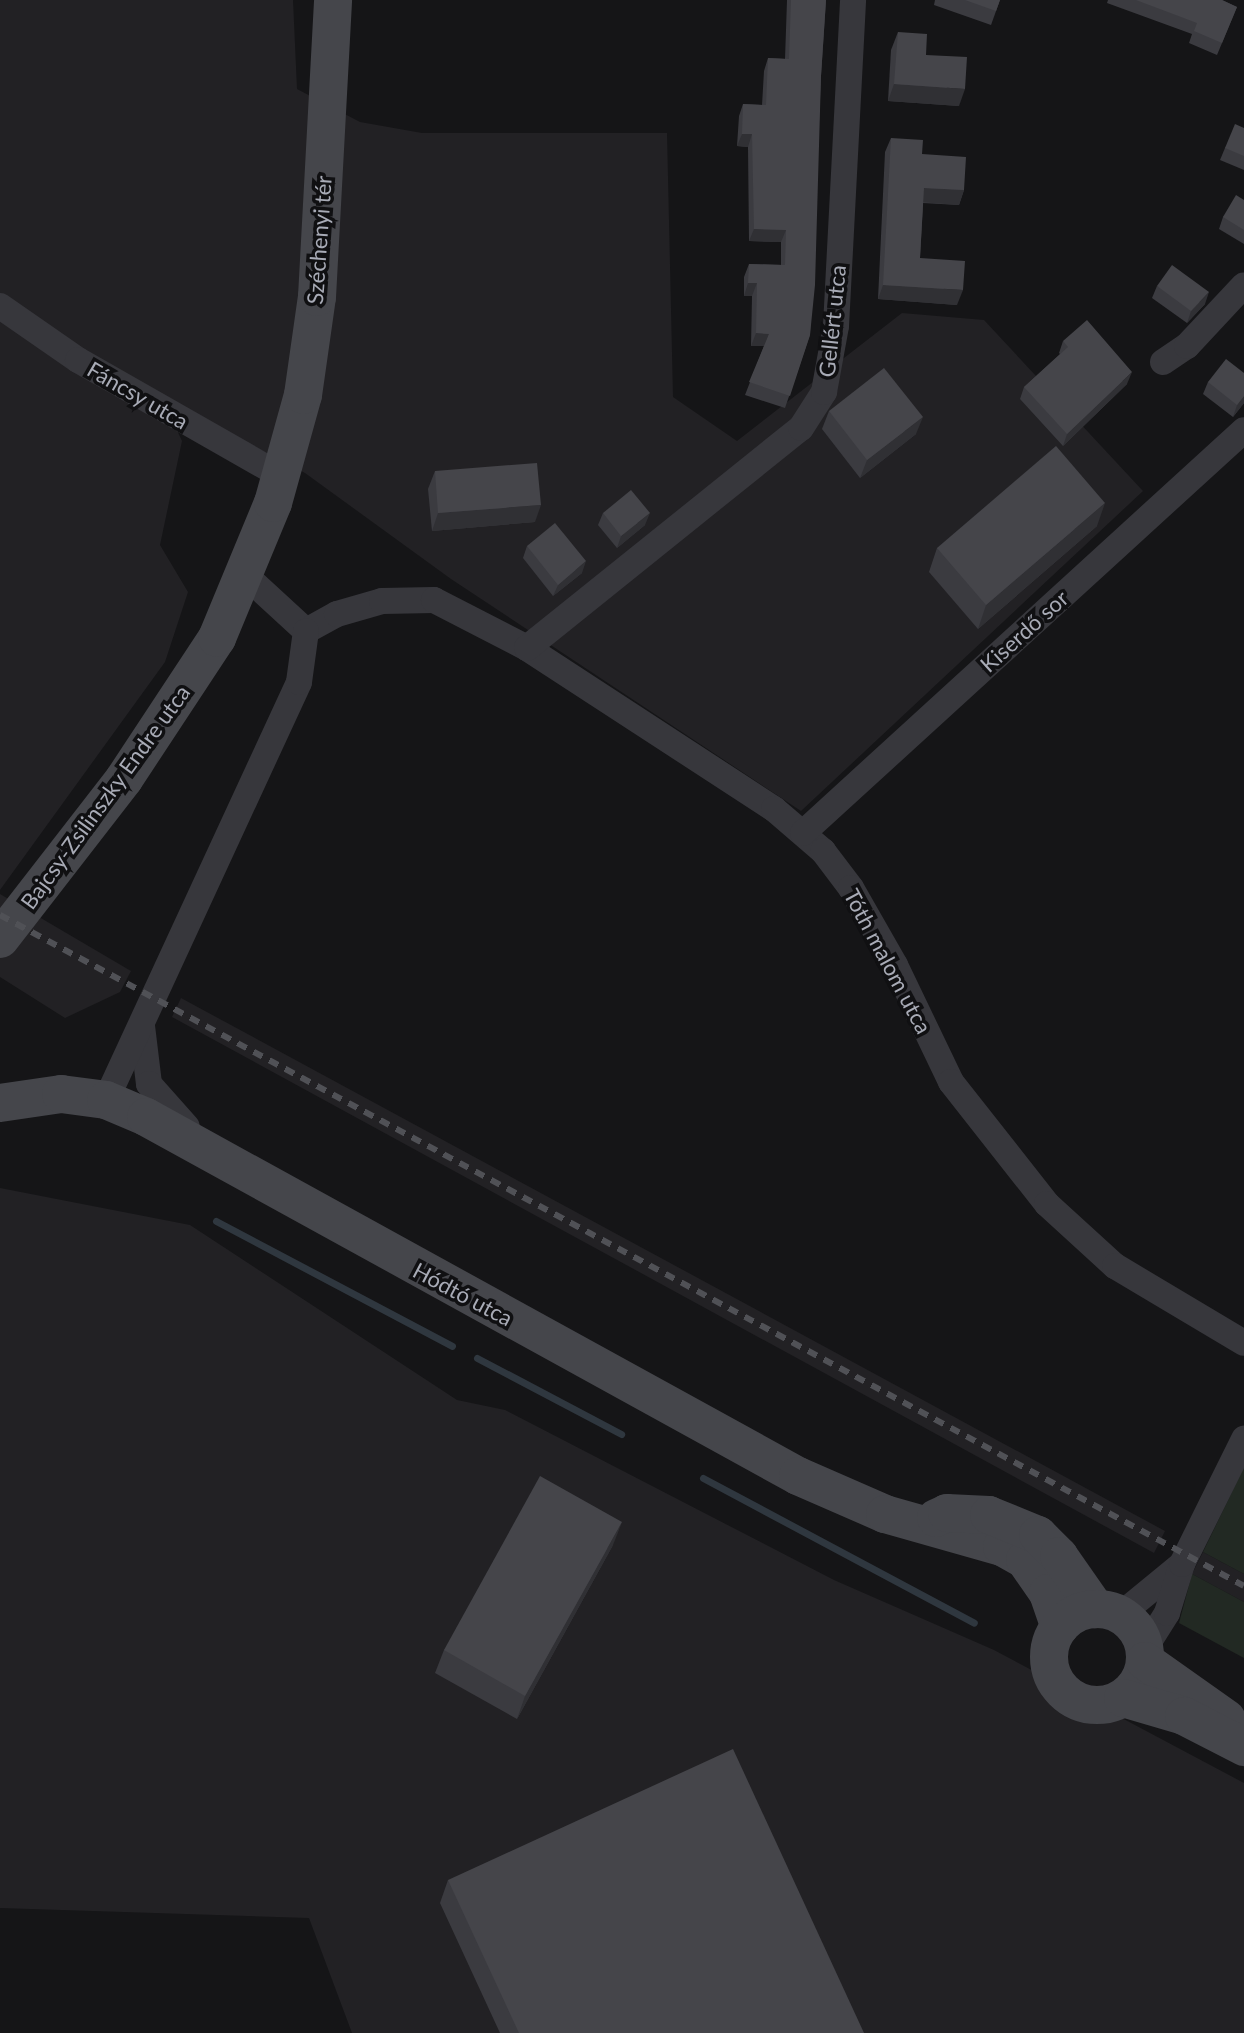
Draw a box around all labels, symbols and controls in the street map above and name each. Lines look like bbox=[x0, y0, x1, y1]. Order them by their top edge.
street label: Széchenyi tér bbox=[301, 175, 337, 305]
street label: Gellért utca bbox=[813, 264, 851, 378]
street label: Fáncsy utca bbox=[83, 355, 193, 435]
street label: Kiserdő sor bbox=[975, 585, 1073, 677]
street label: Bajcsy-Zsilinszky Endre utca bbox=[15, 680, 195, 914]
street label: Tóth malom utca bbox=[839, 884, 937, 1038]
street label: Hódtó utca bbox=[409, 1257, 517, 1331]

